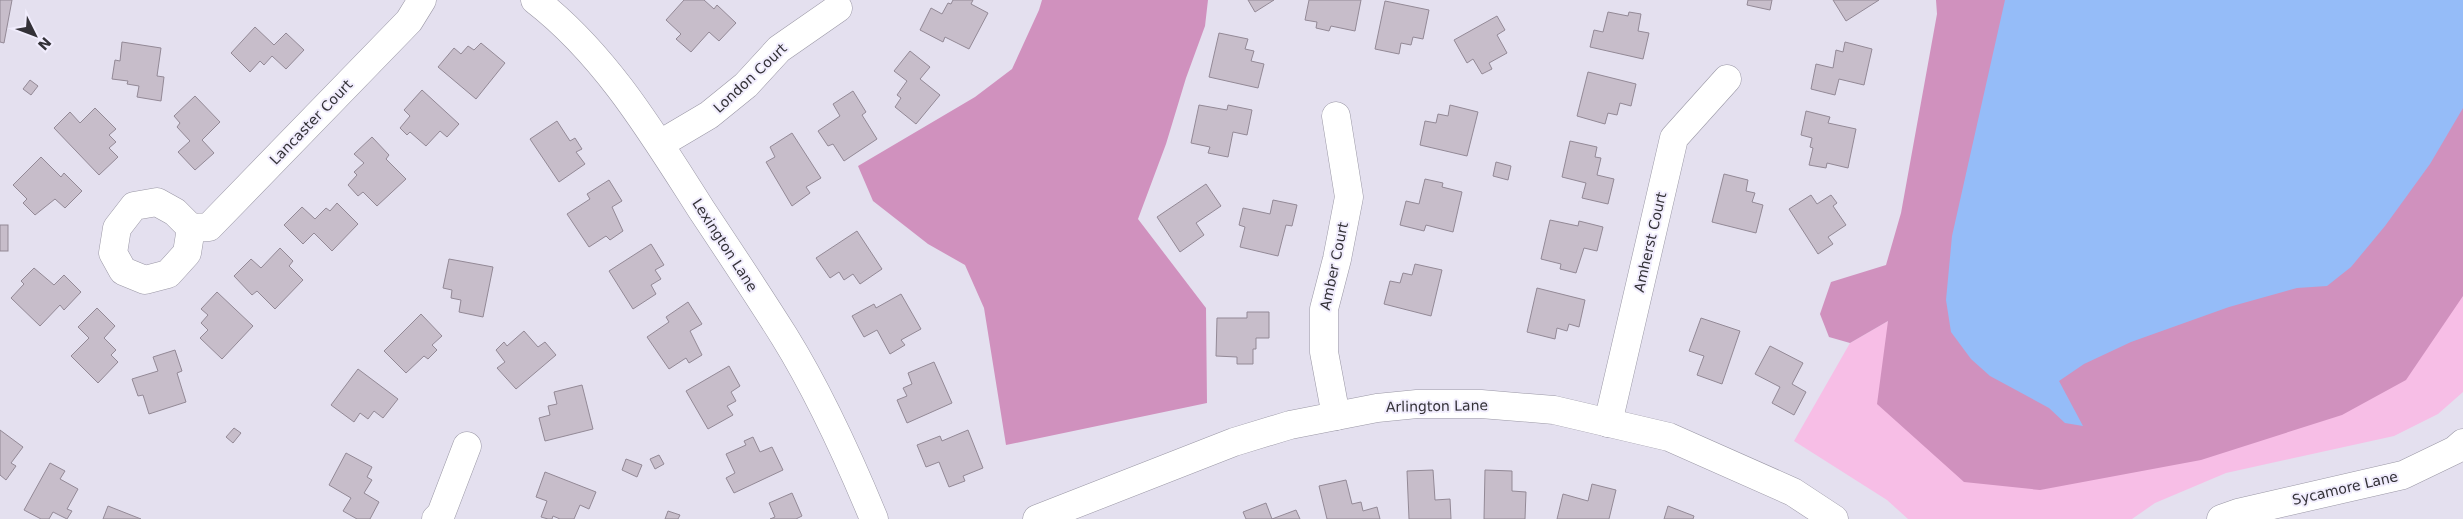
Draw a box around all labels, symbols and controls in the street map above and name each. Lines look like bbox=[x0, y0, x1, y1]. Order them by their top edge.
north arrow bbox=[10, 10, 60, 60]
text: N bbox=[35, 34, 55, 53]
street label: London Court bbox=[710, 40, 790, 116]
street label: Lancaster Court bbox=[266, 76, 356, 168]
street label: Amherst Court bbox=[1631, 190, 1669, 294]
street label: Lexington Lane bbox=[689, 196, 761, 294]
street label: Amber Court bbox=[1317, 220, 1351, 311]
street label: Arlington Lane bbox=[1386, 397, 1488, 415]
street label: Sycamore Lane bbox=[2291, 468, 2399, 508]

